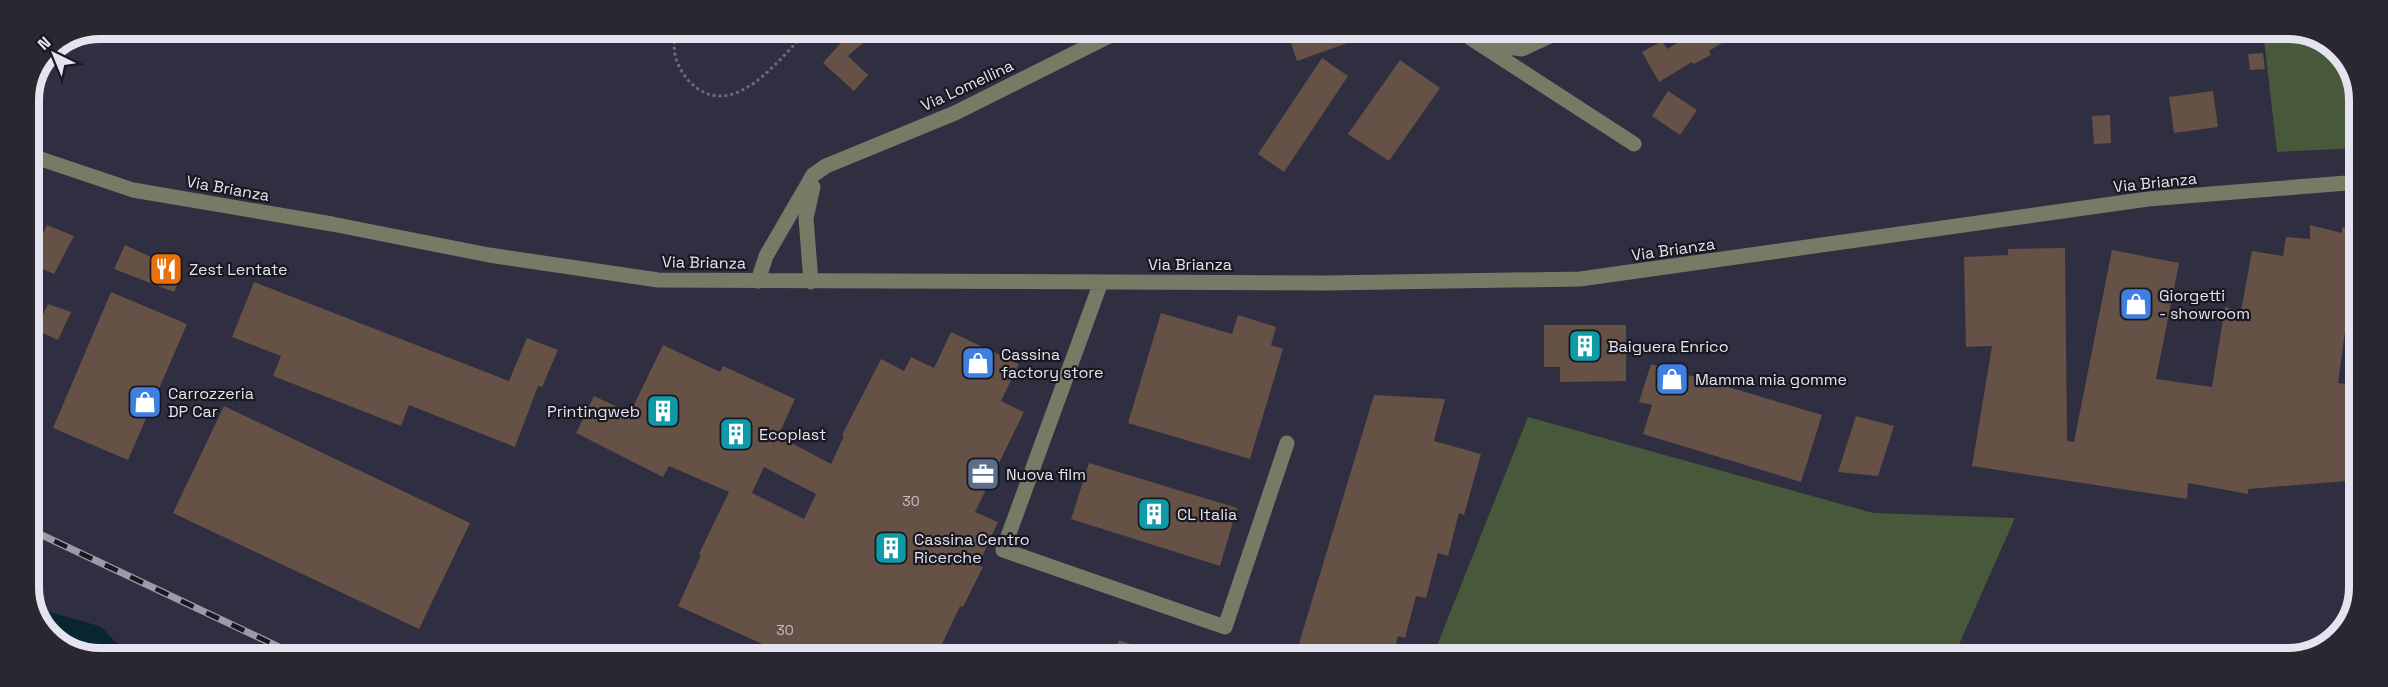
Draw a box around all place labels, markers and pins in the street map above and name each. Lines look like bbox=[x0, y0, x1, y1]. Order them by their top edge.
restaurant icon: Zest Lentate bbox=[148, 251, 184, 287]
place label: Zest Lentate bbox=[189, 259, 287, 280]
place label: Giorgetti - showroom bbox=[2159, 285, 2250, 324]
shop icon: Giorgetti - showroom bbox=[2118, 286, 2154, 322]
building icon: Baiguera Enrico bbox=[1567, 328, 1603, 364]
place label: Baiguera Enrico bbox=[1608, 336, 1729, 357]
place label: Cassina factory store bbox=[1001, 344, 1103, 383]
shop icon: Cassina factory store bbox=[960, 345, 996, 381]
shop icon: Mamma mia gomme bbox=[1654, 361, 1690, 397]
place label: Mamma mia gomme bbox=[1695, 369, 1847, 390]
place label: Carrozzeria DP Car bbox=[168, 383, 254, 422]
shop icon: Carrozzeria DP Car bbox=[127, 384, 163, 420]
building icon: Printingweb bbox=[645, 393, 681, 429]
place label: Printingweb bbox=[547, 401, 640, 422]
building icon: Ecoplast bbox=[718, 416, 754, 452]
place label: Ecoplast bbox=[759, 424, 826, 445]
office icon: Nuova film bbox=[965, 456, 1001, 492]
place label: Nuova film bbox=[1006, 464, 1086, 485]
building icon: CL Italia bbox=[1136, 496, 1172, 532]
place label: CL Italia bbox=[1177, 504, 1237, 525]
place label: Cassina Centro Ricerche bbox=[914, 529, 1030, 568]
building icon: Cassina Centro Ricerche bbox=[873, 530, 909, 566]

